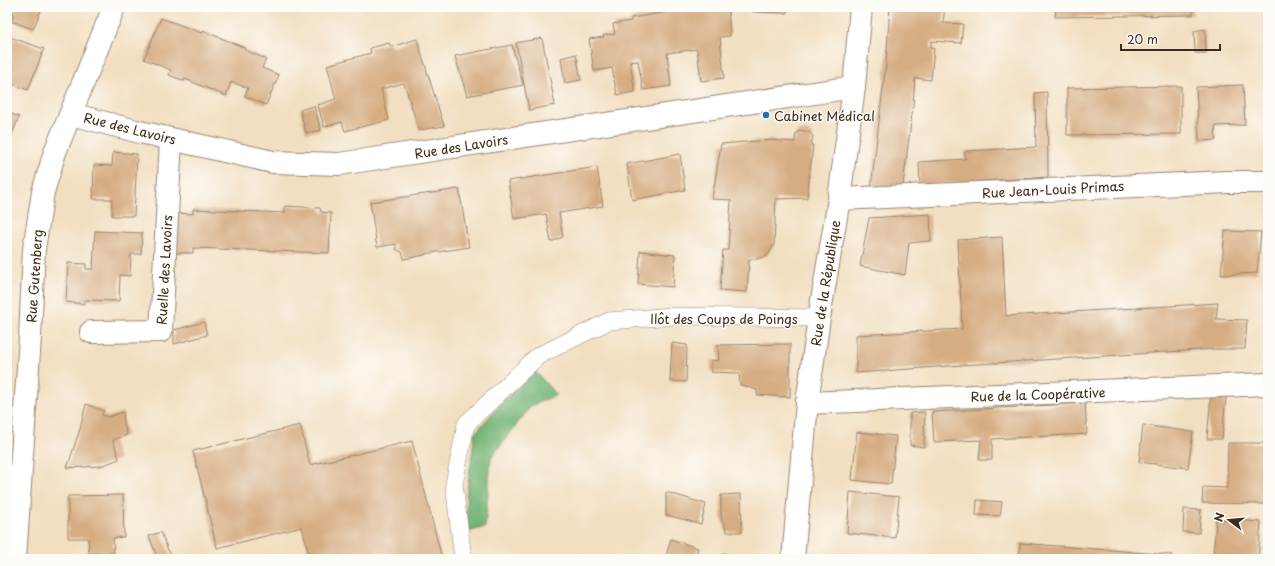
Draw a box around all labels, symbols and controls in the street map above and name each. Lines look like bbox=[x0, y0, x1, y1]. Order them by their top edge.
scale bar bbox=[1121, 26, 1220, 52]
text: 20 m bbox=[1127, 30, 1158, 48]
place label: Cabinet Médical bbox=[774, 106, 875, 125]
street label: Rue des Lavoirs bbox=[82, 107, 178, 149]
marker: Cabinet Médical bbox=[761, 110, 771, 120]
street label: Rue des Lavoirs bbox=[413, 129, 509, 163]
street label: Rue Jean-Louis Primas bbox=[982, 176, 1124, 202]
street label: Ruelle des Lavoirs bbox=[152, 214, 176, 326]
street label: Rue de la République bbox=[806, 219, 844, 347]
street label: Rue Gutenberg bbox=[21, 229, 47, 323]
street label: Ilôt des Coups de Poings bbox=[650, 309, 798, 328]
street label: Rue de la Coopérative bbox=[970, 382, 1106, 406]
north arrow bbox=[1209, 500, 1249, 540]
text: N bbox=[1210, 510, 1228, 524]

